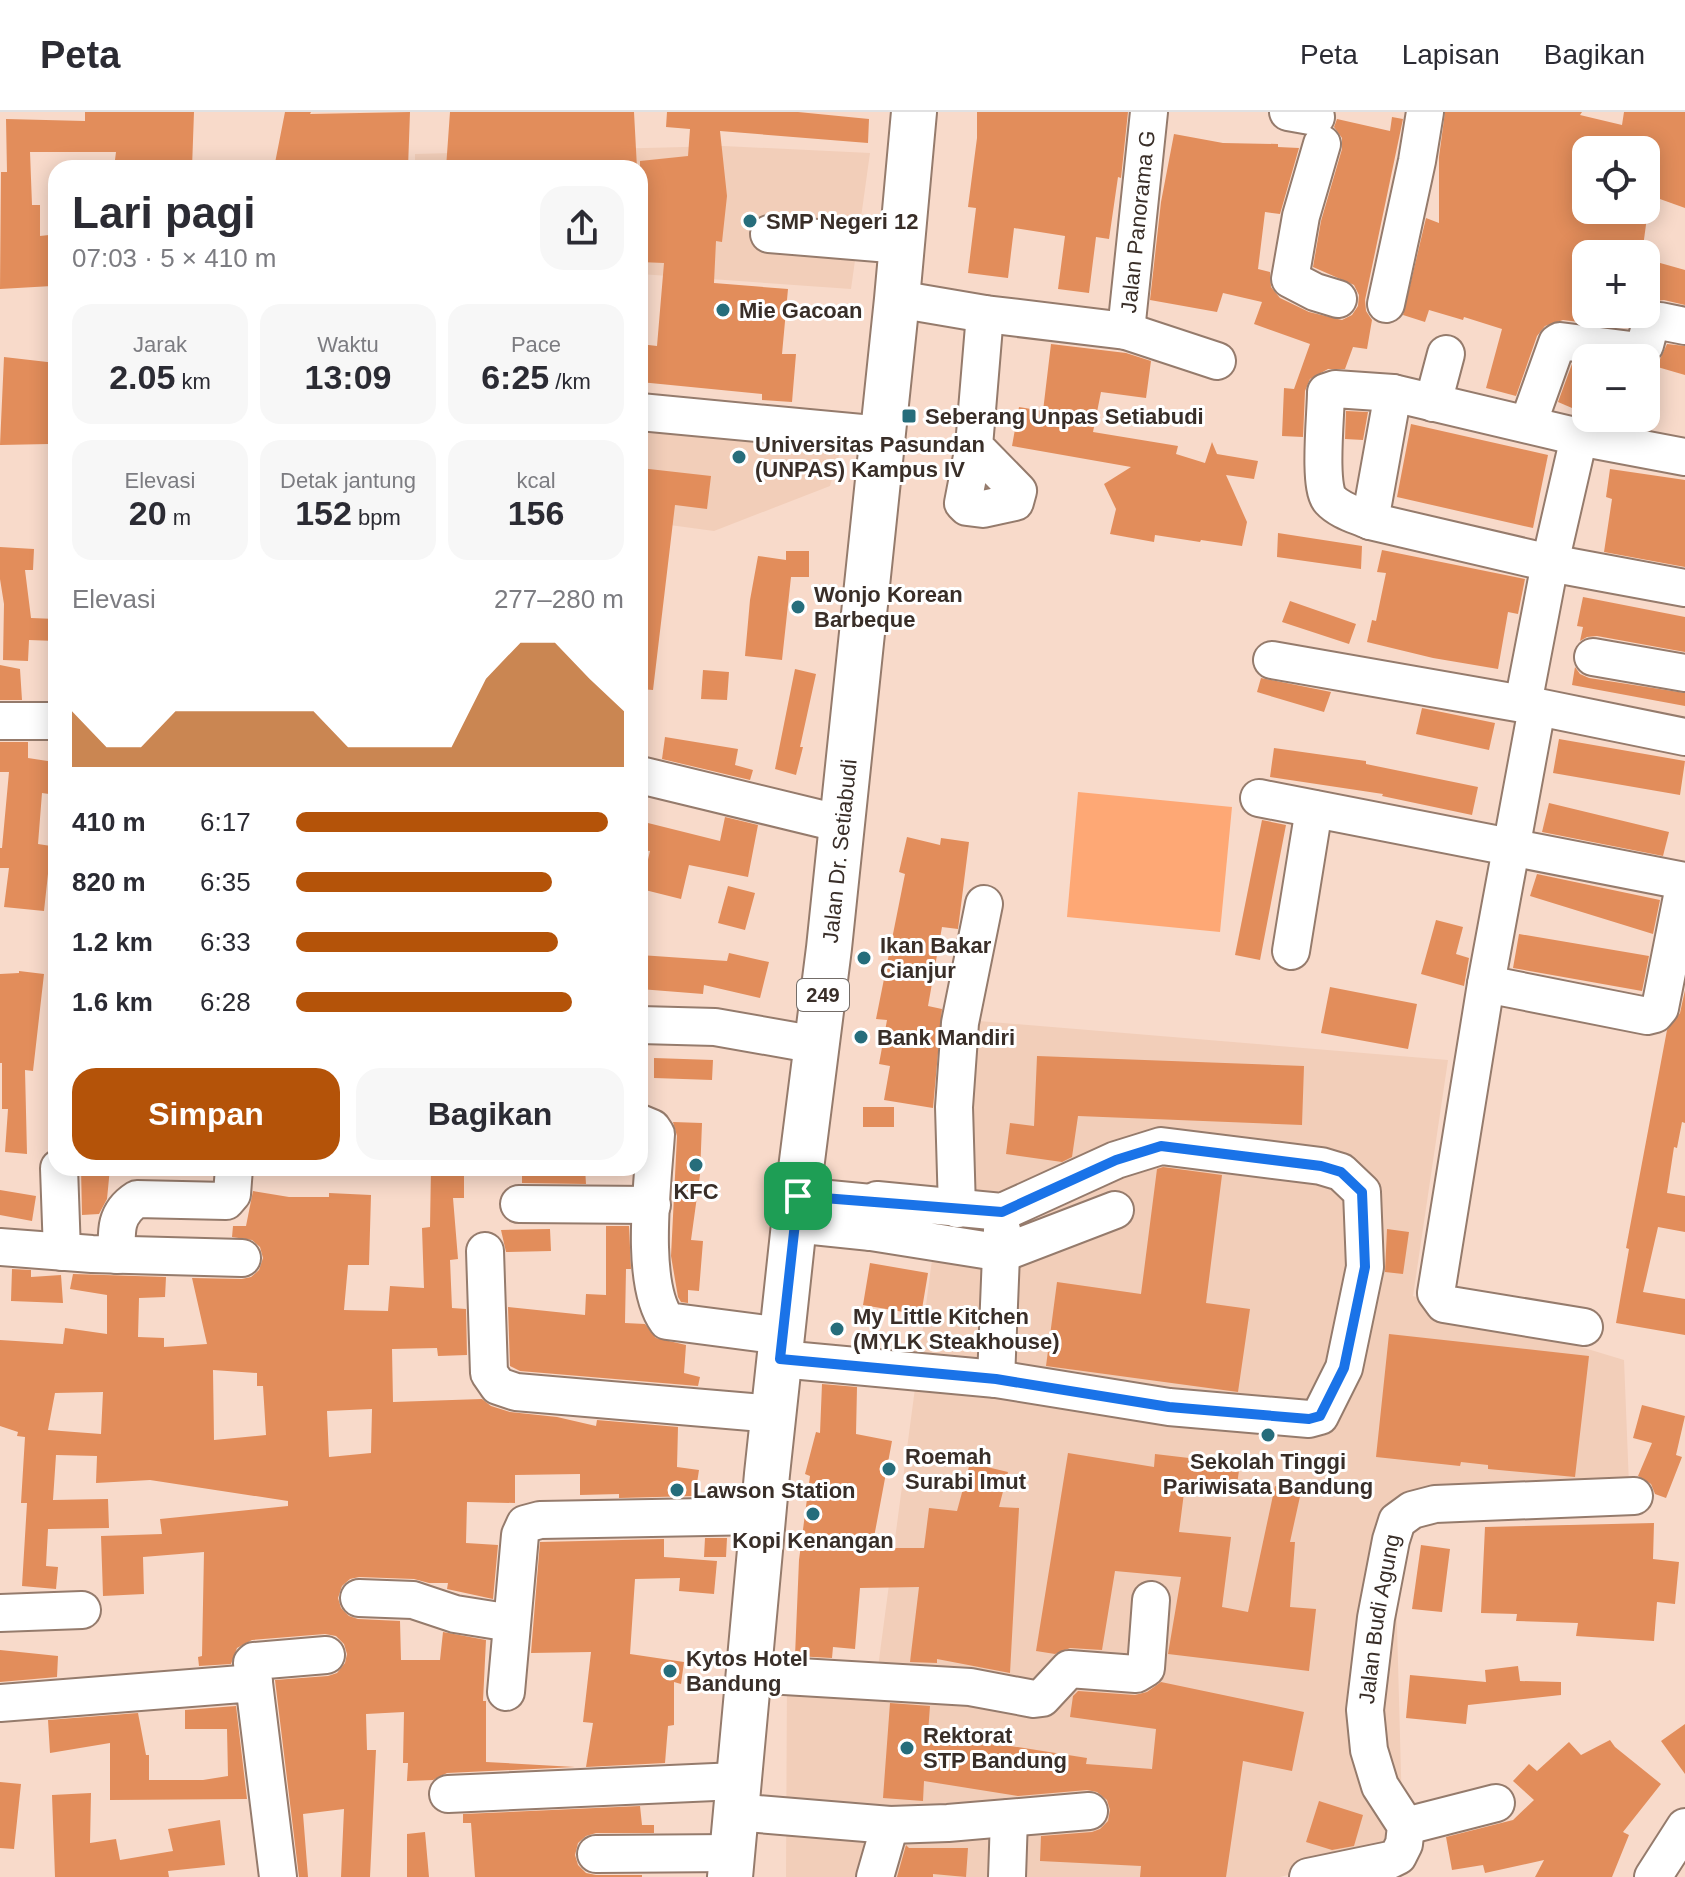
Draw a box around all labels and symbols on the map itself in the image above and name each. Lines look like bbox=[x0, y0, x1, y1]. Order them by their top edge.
street label: Jalan Panorama G bbox=[1116, 129, 1160, 314]
place label: SMP Negeri 12 bbox=[766, 209, 918, 234]
marker: SMP Negeri 12 bbox=[741, 212, 759, 230]
place label: Mie Gacoan bbox=[739, 298, 862, 323]
marker: Mie Gacoan bbox=[714, 301, 732, 319]
place label: Seberang Unpas Setiabudi bbox=[925, 404, 1204, 429]
marker: Seberang Unpas Setiabudi bbox=[900, 407, 918, 425]
place label: Universitas Pasundan (UNPAS) Kampus IV bbox=[755, 432, 985, 482]
marker: Universitas Pasundan (UNPAS) Kampus IV bbox=[730, 448, 748, 466]
place label: Wonjo Korean Barbeque bbox=[814, 582, 963, 632]
marker: Wonjo Korean Barbeque bbox=[789, 598, 807, 616]
street label: Jalan Dr. Setiabudi bbox=[818, 758, 862, 944]
place label: Ikan Bakar Cianjur bbox=[880, 933, 992, 983]
marker: Ikan Bakar Cianjur bbox=[855, 949, 873, 967]
road number: 249 bbox=[797, 979, 849, 1011]
place label: Bank Mandiri bbox=[877, 1025, 1015, 1050]
marker: Bank Mandiri bbox=[852, 1028, 870, 1046]
marker: KFC bbox=[687, 1156, 705, 1174]
pin bbox=[764, 1162, 832, 1230]
place label: KFC bbox=[673, 1179, 719, 1204]
place label: My Little Kitchen (MYLK Steakhouse) bbox=[853, 1304, 1060, 1354]
marker: My Little Kitchen (MYLK Steakhouse) bbox=[828, 1320, 846, 1338]
marker: Sekolah Tinggi Pariwisata Bandung bbox=[1259, 1426, 1277, 1444]
place label: Roemah Surabi Imut bbox=[905, 1444, 1027, 1494]
place label: Sekolah Tinggi Pariwisata Bandung bbox=[1163, 1449, 1373, 1499]
marker: Roemah Surabi Imut bbox=[880, 1460, 898, 1478]
place label: Lawson Station bbox=[693, 1478, 856, 1503]
marker: Lawson Station bbox=[668, 1481, 686, 1499]
marker: Kopi Kenangan bbox=[804, 1505, 822, 1523]
place label: Kopi Kenangan bbox=[732, 1528, 894, 1553]
street label: Jalan Budi Agung bbox=[1354, 1532, 1405, 1705]
place label: Kytos Hotel Bandung bbox=[686, 1646, 808, 1696]
marker: Kytos Hotel Bandung bbox=[661, 1662, 679, 1680]
place label: Rektorat STP Bandung bbox=[923, 1723, 1067, 1773]
marker: Rektorat STP Bandung bbox=[898, 1739, 916, 1757]

